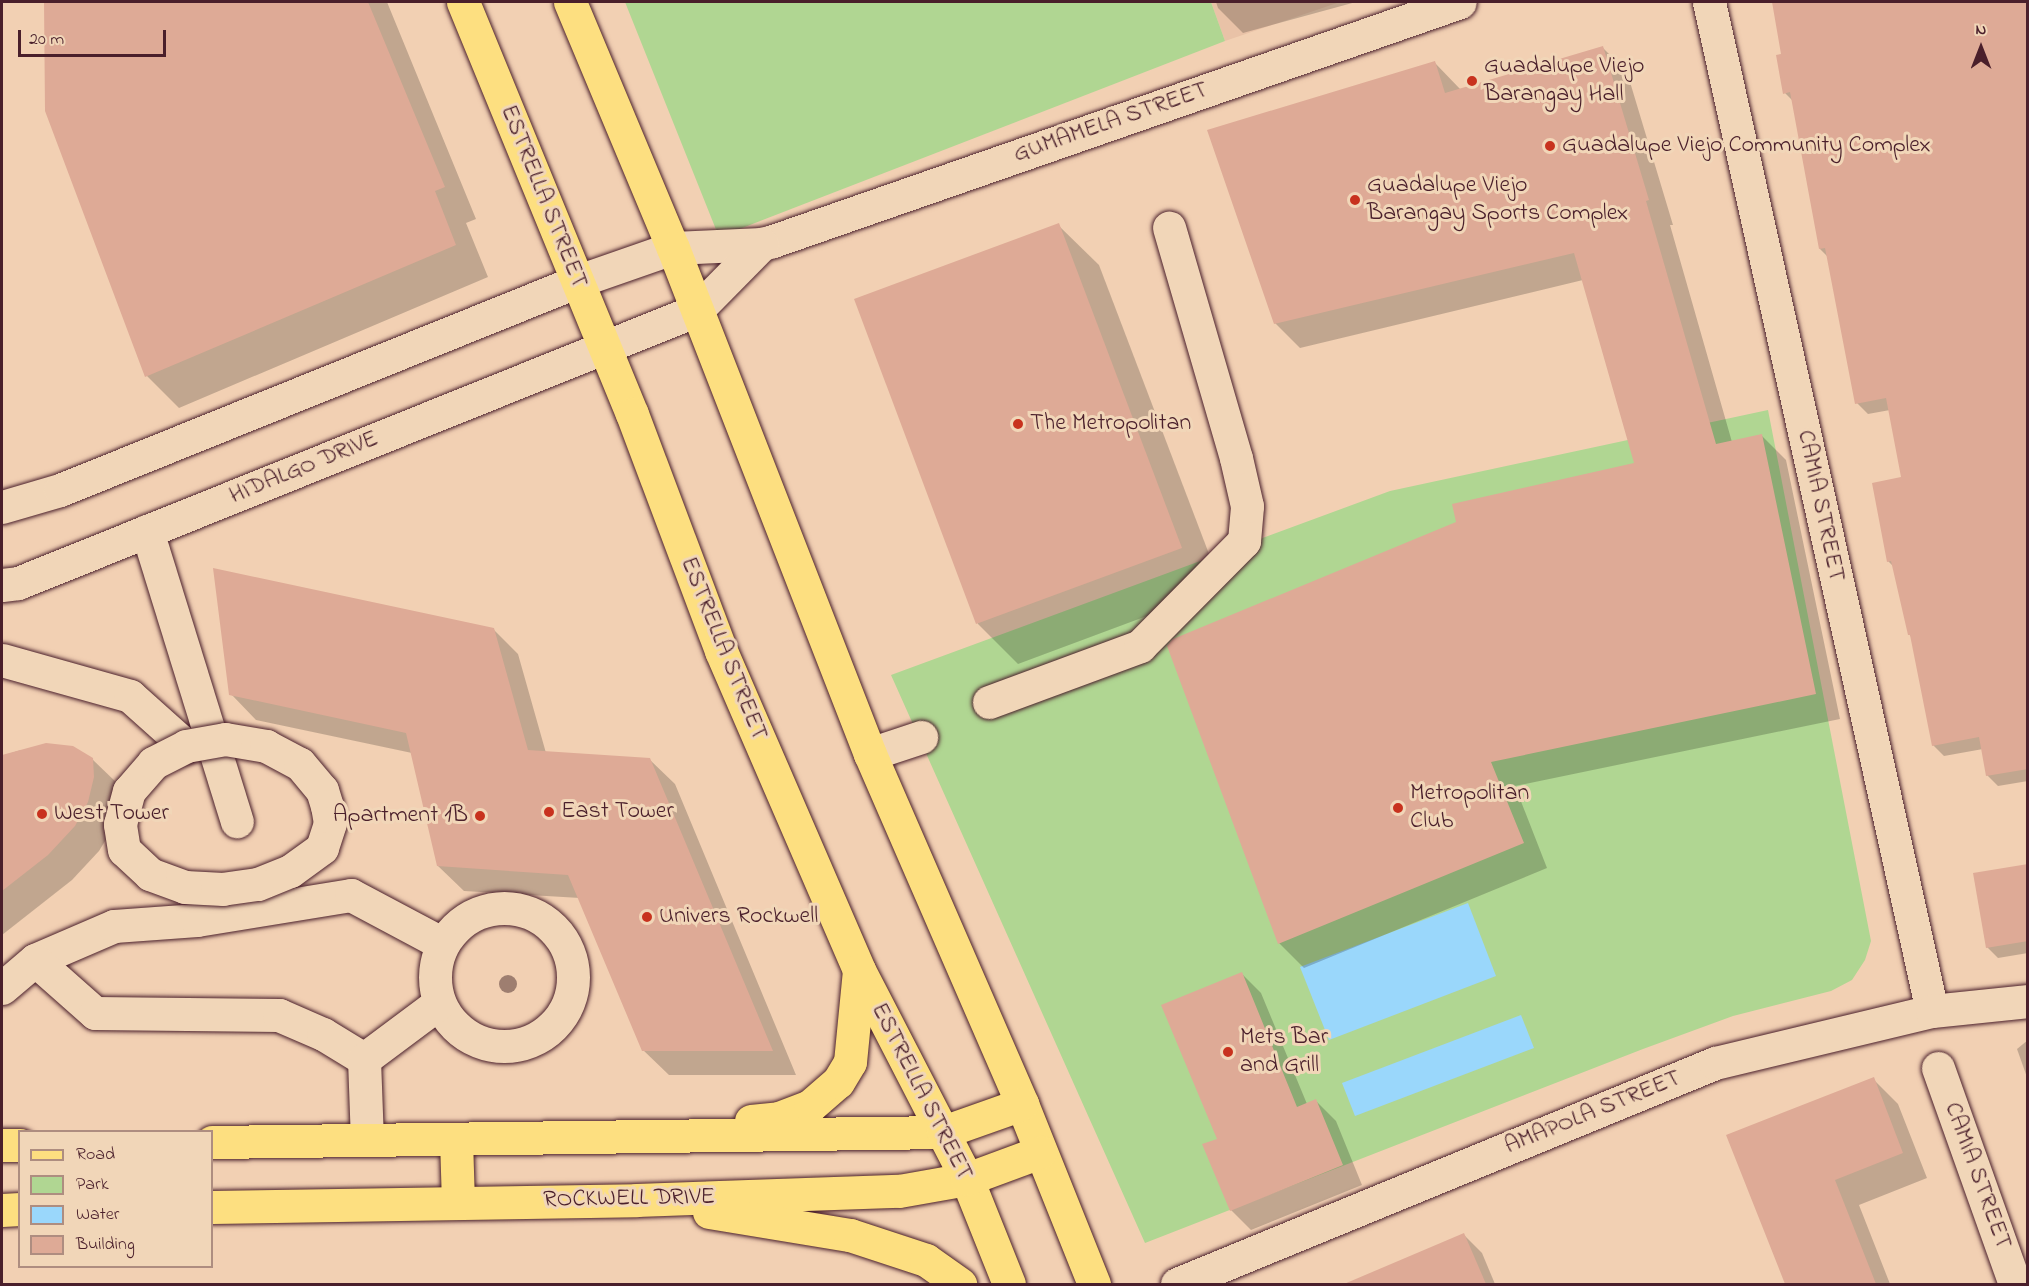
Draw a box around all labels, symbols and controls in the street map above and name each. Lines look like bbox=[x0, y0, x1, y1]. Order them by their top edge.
scale bar bbox=[21, 18, 170, 56]
north arrow bbox=[1951, 18, 2011, 78]
text: N bbox=[1976, 18, 1986, 42]
text: 20 m bbox=[29, 27, 64, 53]
place label: Guadalupe Viejo Barangay Hall bbox=[1484, 53, 1644, 109]
marker: Guadalupe Viejo Barangay Hall bbox=[1465, 74, 1479, 88]
street label: GUMAMELA STREET bbox=[1010, 76, 1212, 170]
street label: ESTRELLA STREET bbox=[493, 101, 593, 293]
place label: Guadalupe Viejo Community Complex bbox=[1562, 132, 1931, 160]
marker: Guadalupe Viejo Community Complex bbox=[1543, 139, 1557, 153]
place label: Guadalupe Viejo Barangay Sports Complex bbox=[1367, 172, 1628, 228]
marker: Guadalupe Viejo Barangay Sports Complex bbox=[1348, 193, 1362, 207]
place label: The Metropolitan bbox=[1030, 410, 1191, 438]
marker: The Metropolitan bbox=[1011, 417, 1025, 431]
street label: HIDALGO DRIVE bbox=[225, 425, 383, 511]
street label: CAMIA STREET bbox=[1790, 428, 1850, 584]
street label: ESTRELLA STREET bbox=[673, 553, 773, 745]
place label: Metropolitan Club bbox=[1410, 780, 1529, 836]
place label: East Tower bbox=[561, 798, 674, 826]
place label: West Tower bbox=[54, 800, 169, 828]
marker: Metropolitan Club bbox=[1391, 801, 1405, 815]
place label: Apartment 1B bbox=[333, 802, 468, 830]
marker: East Tower bbox=[542, 805, 556, 819]
marker: West Tower bbox=[35, 807, 49, 821]
marker: Apartment 1B bbox=[473, 809, 487, 823]
place label: Univers Rockwell bbox=[659, 903, 818, 931]
marker: Univers Rockwell bbox=[640, 910, 654, 924]
street label: ESTRELLA STREET bbox=[864, 998, 978, 1186]
place label: Mets Bar and Grill bbox=[1240, 1024, 1328, 1080]
marker: Mets Bar and Grill bbox=[1221, 1045, 1235, 1059]
street label: AMAPOLA STREET bbox=[1501, 1065, 1685, 1161]
street label: CAMIA STREET bbox=[1937, 1099, 2017, 1253]
legend bbox=[18, 1130, 213, 1268]
text: Road bbox=[76, 1142, 115, 1168]
text: Park bbox=[76, 1172, 109, 1198]
street label: ROCKWELL DRIVE bbox=[543, 1183, 715, 1215]
text: Water bbox=[76, 1202, 119, 1228]
text: Building bbox=[76, 1232, 135, 1258]

